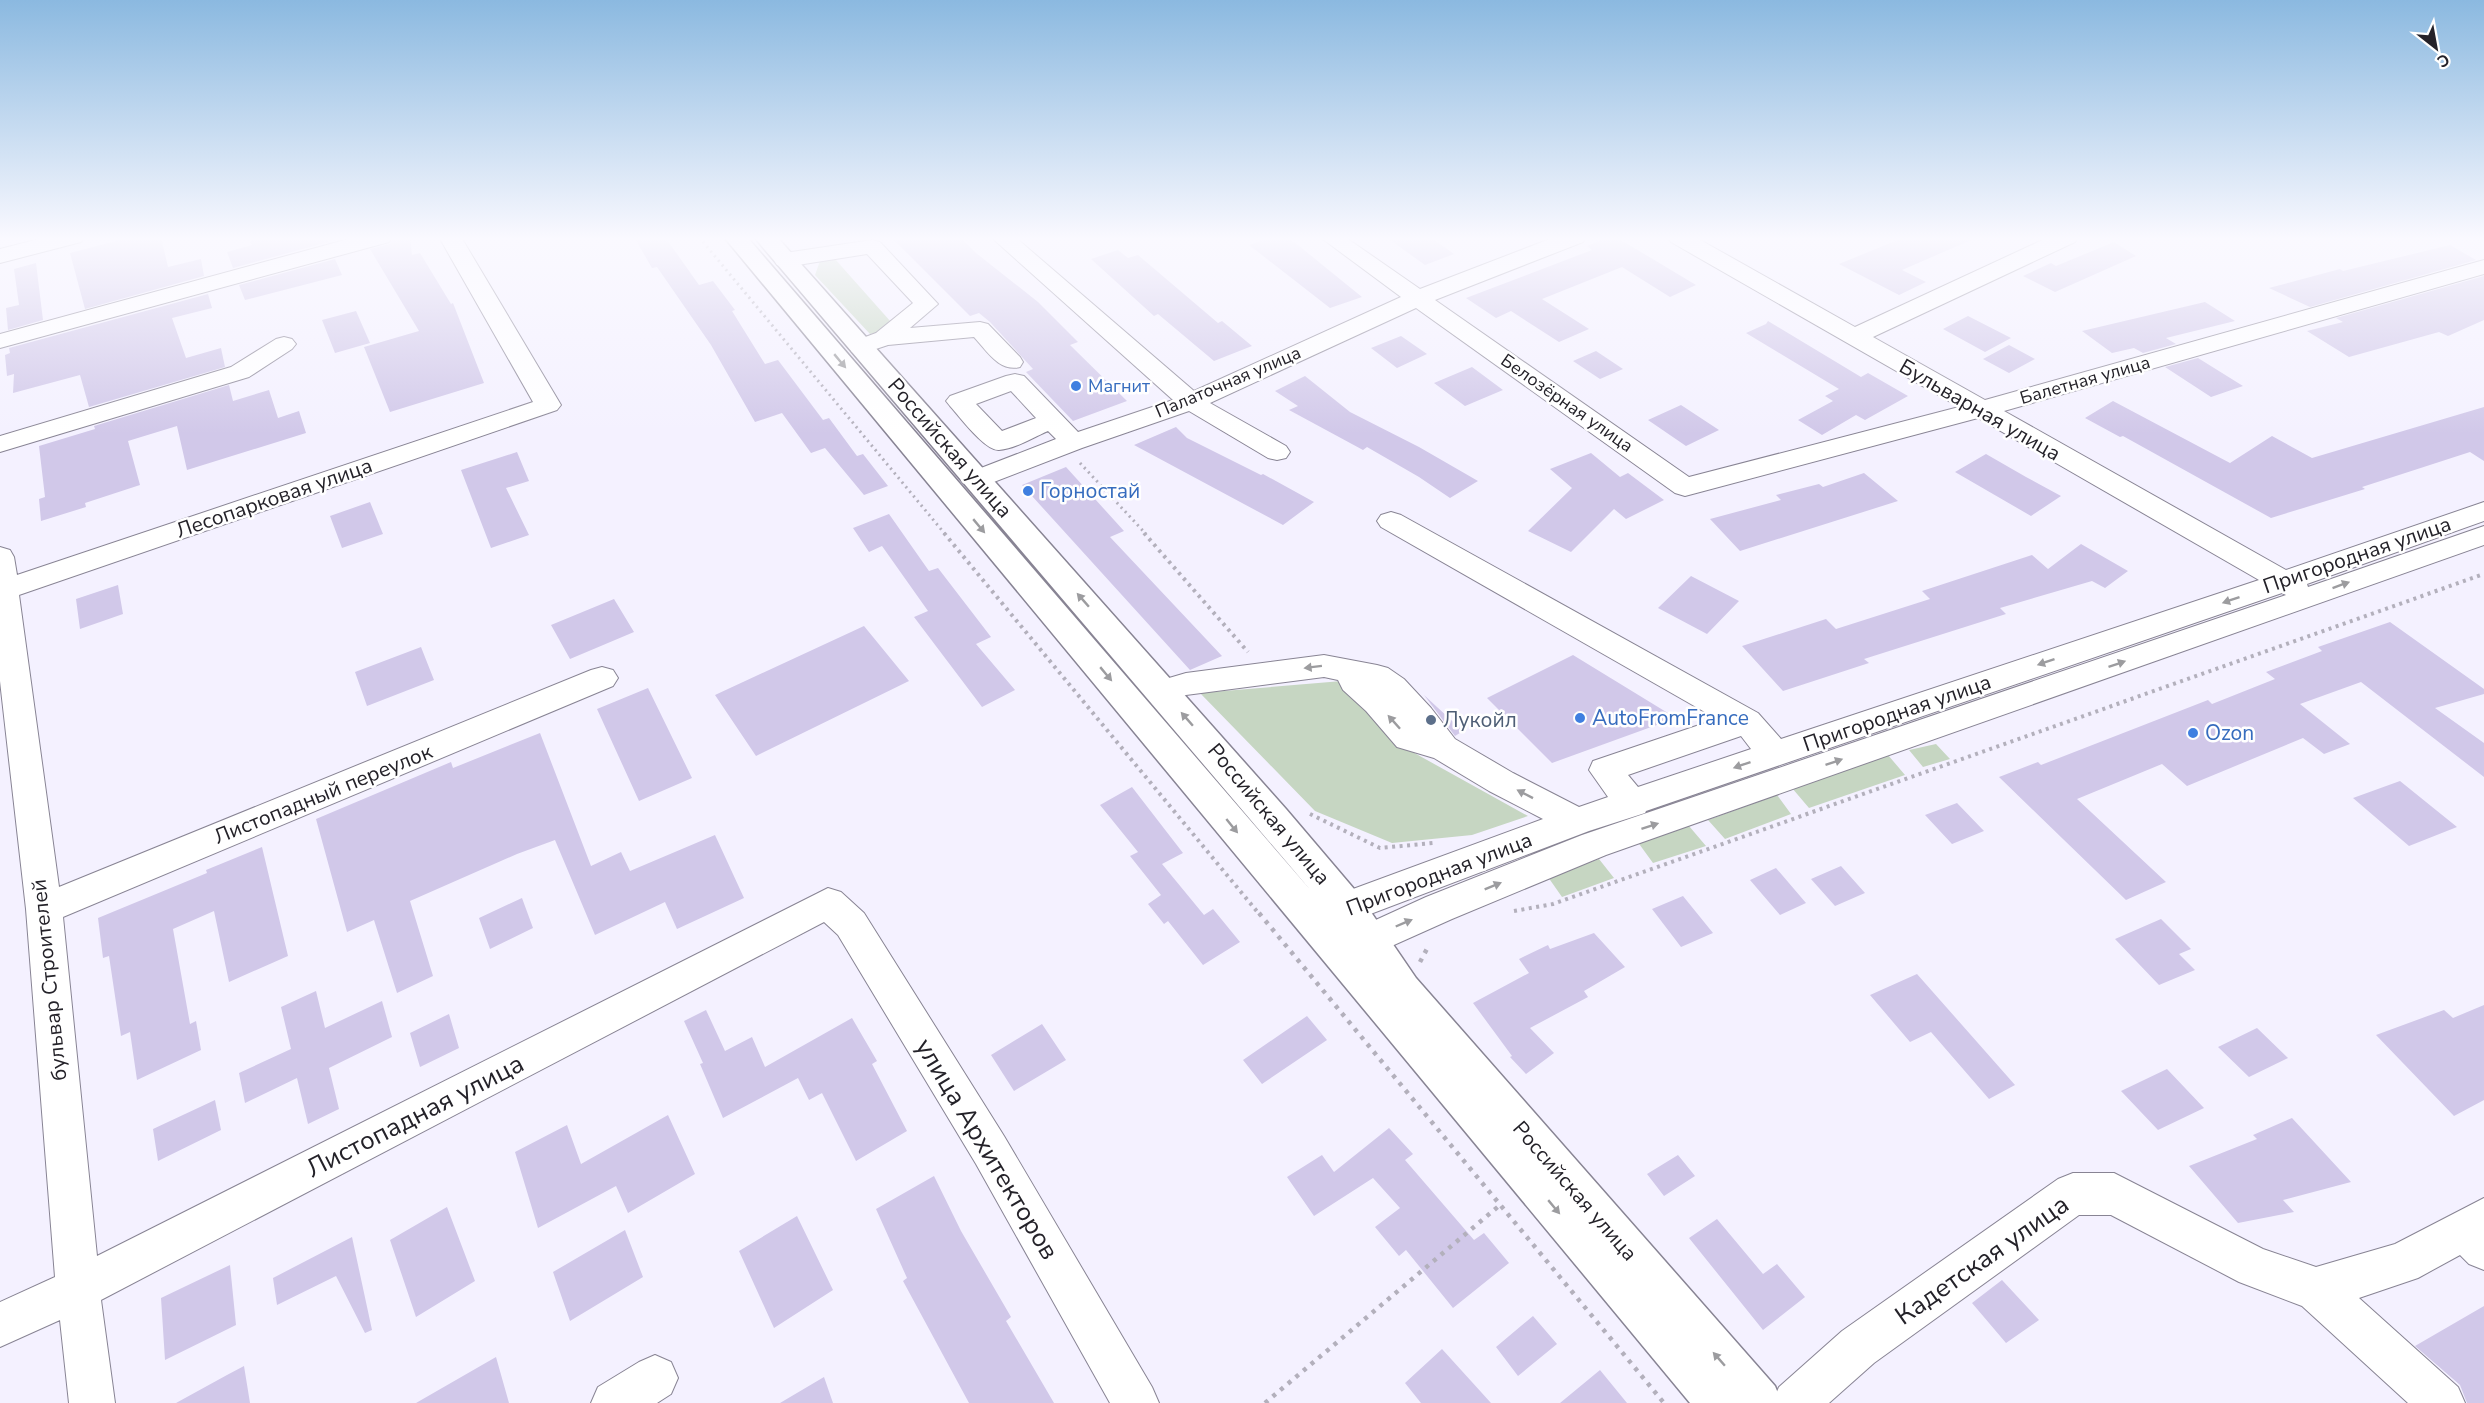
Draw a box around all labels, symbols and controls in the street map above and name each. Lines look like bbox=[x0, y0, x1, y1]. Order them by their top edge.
north arrow bbox=[2406, 18, 2466, 78]
text: С bbox=[2433, 48, 2454, 72]
street label: Палаточная улица bbox=[1151, 340, 1305, 424]
street label: Белозёрная улица bbox=[1496, 348, 1638, 458]
street label: Балетная улица bbox=[2017, 350, 2153, 410]
street label: Бульварная улица bbox=[1894, 352, 2066, 468]
one-way arrow bbox=[833, 353, 846, 368]
street label: Российская улица bbox=[881, 372, 1019, 524]
place label: Магнит bbox=[1088, 374, 1150, 398]
marker: Магнит bbox=[1069, 379, 1083, 393]
street label: Лесопарковая улица bbox=[172, 451, 376, 545]
place label: Горностай bbox=[1040, 477, 1140, 505]
marker: Горностай bbox=[1021, 484, 1035, 498]
street label: Пригородная улица bbox=[2259, 510, 2455, 600]
one-way arrow bbox=[972, 518, 985, 533]
one-way arrow bbox=[2332, 580, 2350, 590]
one-way arrow bbox=[1076, 592, 1090, 607]
one-way arrow bbox=[2222, 595, 2240, 605]
one-way arrow bbox=[2037, 658, 2055, 668]
one-way arrow bbox=[2108, 659, 2126, 668]
one-way arrow bbox=[1304, 662, 1323, 672]
one-way arrow bbox=[1099, 666, 1112, 682]
street label: Пригородная улица bbox=[1799, 668, 1995, 758]
place label: AutoFromFrance bbox=[1592, 704, 1749, 732]
place label: Лукойл bbox=[1443, 706, 1517, 734]
one-way arrow bbox=[1180, 711, 1194, 726]
marker: AutoFromFrance bbox=[1573, 711, 1587, 725]
marker: Лукойл bbox=[1424, 713, 1438, 727]
one-way arrow bbox=[1388, 715, 1401, 730]
place label: Ozon bbox=[2205, 719, 2254, 747]
marker: Ozon bbox=[2186, 726, 2200, 740]
street label: Листопадный переулок bbox=[210, 737, 437, 851]
street label: Российская улица bbox=[1201, 737, 1337, 891]
one-way arrow bbox=[1825, 756, 1843, 766]
one-way arrow bbox=[1733, 761, 1751, 771]
one-way arrow bbox=[1517, 790, 1534, 799]
one-way arrow bbox=[1226, 818, 1238, 833]
one-way arrow bbox=[1641, 821, 1659, 831]
street label: Пригородная улица bbox=[1342, 826, 1536, 922]
street label: бульвар Строителей bbox=[24, 878, 74, 1082]
one-way arrow bbox=[1485, 881, 1503, 891]
one-way arrow bbox=[1396, 918, 1414, 928]
street label: улица Архитекторов bbox=[907, 1032, 1067, 1266]
street label: Листопадная улица bbox=[300, 1046, 530, 1186]
street label: Российская улица bbox=[1506, 1115, 1644, 1267]
street label: Кадетская улица bbox=[1888, 1187, 2076, 1333]
one-way arrow bbox=[1547, 1199, 1560, 1214]
one-way arrow bbox=[1713, 1351, 1726, 1367]

